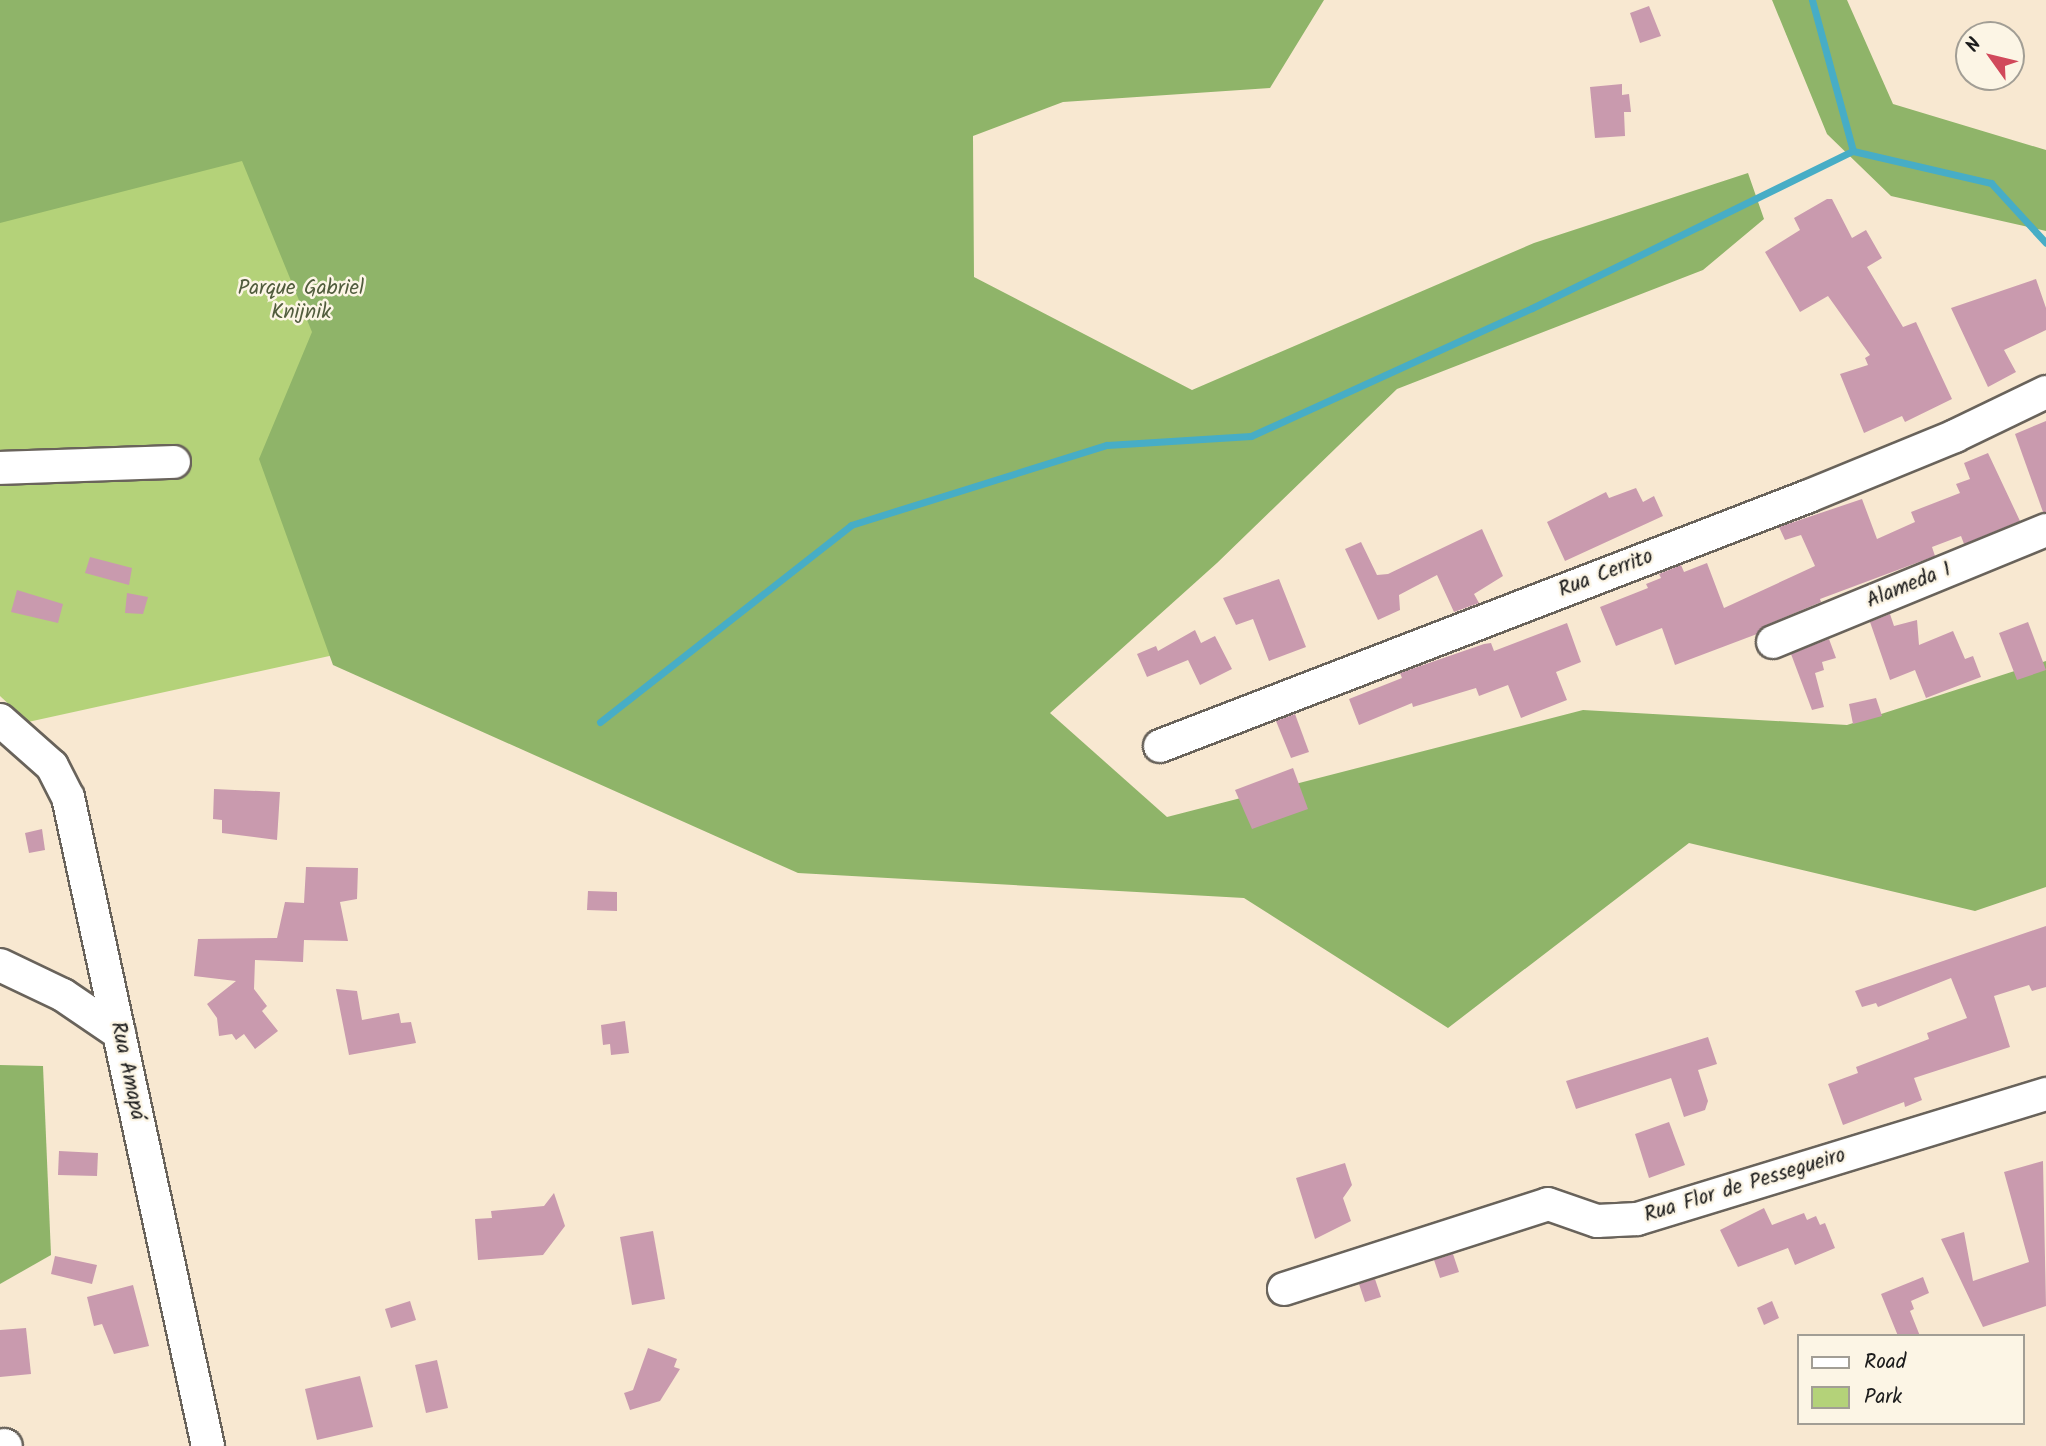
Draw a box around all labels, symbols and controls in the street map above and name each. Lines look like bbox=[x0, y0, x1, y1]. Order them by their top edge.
north arrow bbox=[1955, 21, 2025, 91]
text: N bbox=[1958, 32, 1990, 59]
park label: Parque Gabriel Knijnik bbox=[238, 276, 364, 326]
street label: Rua Cerrito bbox=[1555, 544, 1657, 604]
street label: Alameda 1 bbox=[1863, 558, 1955, 614]
street label: Rua Amapá bbox=[104, 1020, 150, 1122]
street label: Rua Flor de Pessegueiro bbox=[1641, 1143, 1849, 1229]
legend bbox=[1798, 1334, 2025, 1425]
text: Road bbox=[1864, 1346, 1906, 1379]
text: Park bbox=[1864, 1381, 1902, 1414]

